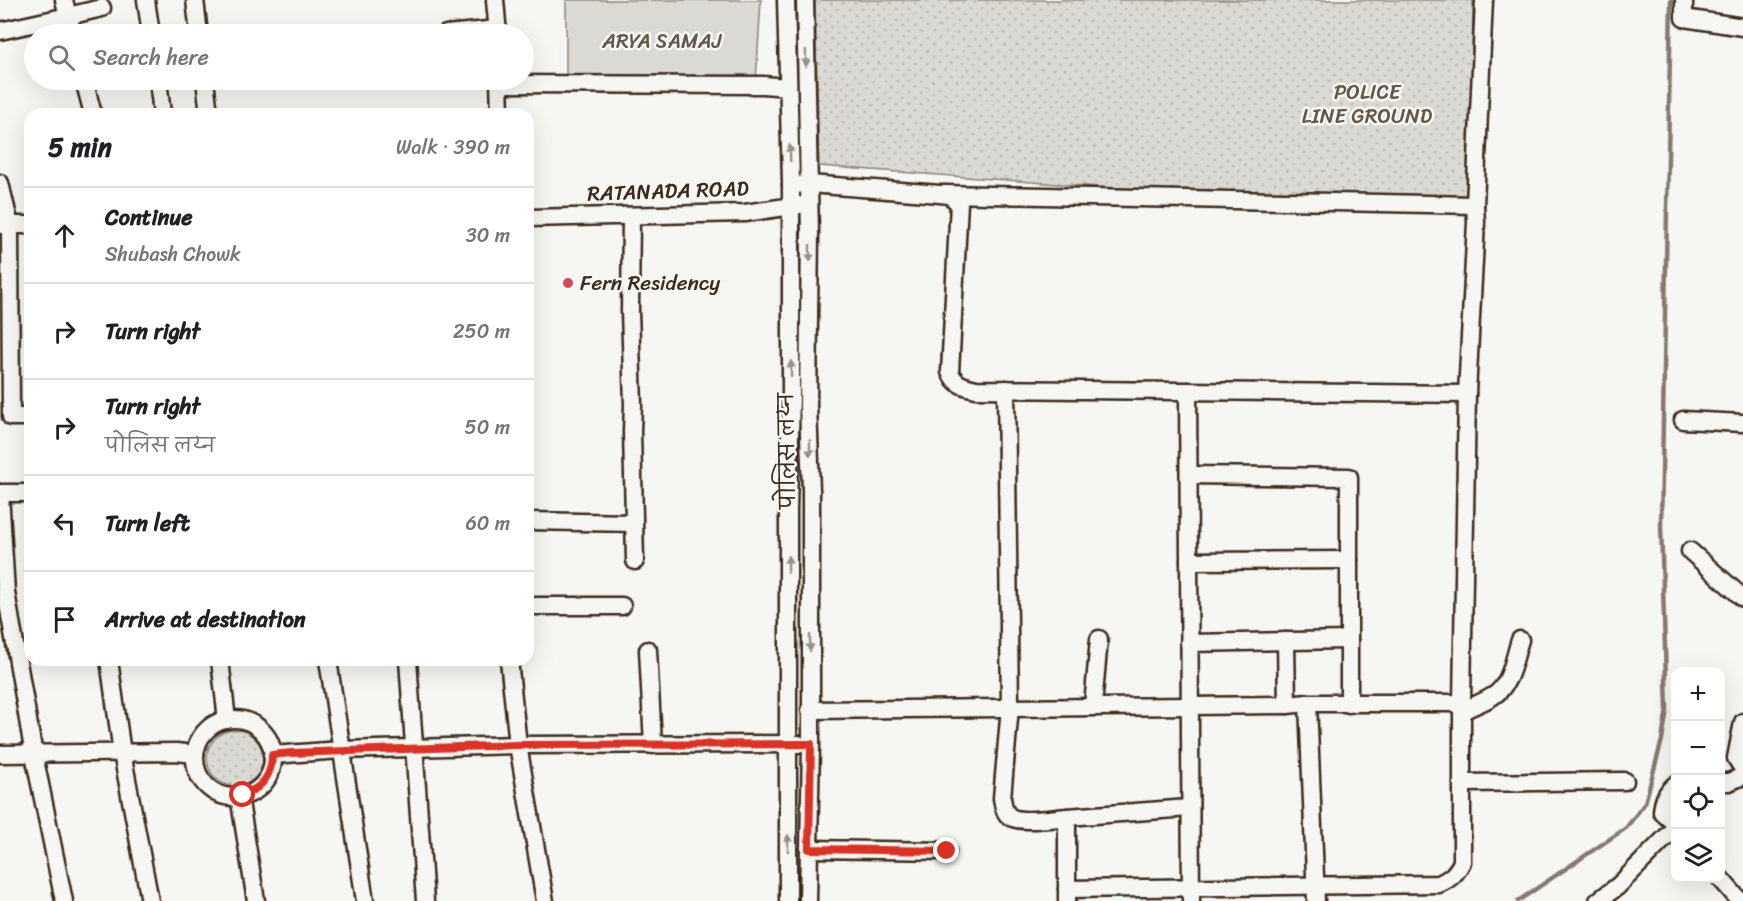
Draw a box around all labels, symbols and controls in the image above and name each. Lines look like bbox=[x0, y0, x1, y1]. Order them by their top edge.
park label: ARYA SAMAJ bbox=[601, 22, 723, 60]
search box bbox=[24, 24, 534, 90]
text: Search here bbox=[93, 38, 209, 77]
icon: search bbox=[45, 41, 78, 74]
one-way arrow bbox=[802, 49, 811, 68]
park label: POLICE LINE GROUND bbox=[1302, 73, 1433, 135]
text: 5 min bbox=[48, 124, 112, 170]
text: Walk · 390 m bbox=[396, 130, 510, 165]
one-way arrow bbox=[785, 143, 795, 162]
street label: RATANADA ROAD bbox=[587, 169, 750, 213]
text: Continue bbox=[105, 198, 193, 237]
text: 30 m bbox=[466, 218, 510, 253]
icon: ahead bbox=[48, 219, 81, 252]
text: Shubash Chowk bbox=[105, 237, 241, 272]
one-way arrow bbox=[805, 244, 814, 263]
place label: Fern Residency bbox=[580, 264, 720, 302]
marker: Fern Residency bbox=[561, 276, 575, 290]
text: Turn right bbox=[105, 312, 200, 351]
text: 250 m bbox=[453, 314, 510, 349]
icon: right bbox=[48, 315, 81, 348]
one-way arrow bbox=[786, 359, 796, 378]
text: Turn right bbox=[105, 387, 200, 426]
street label: पोलिस लय्न bbox=[767, 391, 807, 510]
text: 50 m bbox=[465, 410, 510, 445]
icon: right bbox=[48, 411, 81, 444]
text: पोलिस लय्न bbox=[105, 428, 215, 463]
one-way arrow bbox=[805, 439, 814, 458]
text: Turn left bbox=[105, 504, 190, 543]
text: 60 m bbox=[465, 506, 510, 541]
icon: left bbox=[48, 507, 81, 540]
one-way arrow bbox=[783, 554, 793, 573]
text: Arrive at destination bbox=[105, 600, 306, 639]
icon: arrive bbox=[48, 603, 81, 636]
one-way arrow bbox=[805, 634, 815, 653]
map controls bbox=[1671, 667, 1725, 883]
button: + bbox=[1671, 667, 1725, 721]
button: − bbox=[1671, 721, 1725, 775]
button: locate bbox=[1671, 775, 1725, 829]
route start bbox=[229, 781, 255, 807]
button: layers bbox=[1671, 829, 1725, 883]
one-way arrow bbox=[783, 833, 793, 852]
route end bbox=[933, 837, 959, 863]

